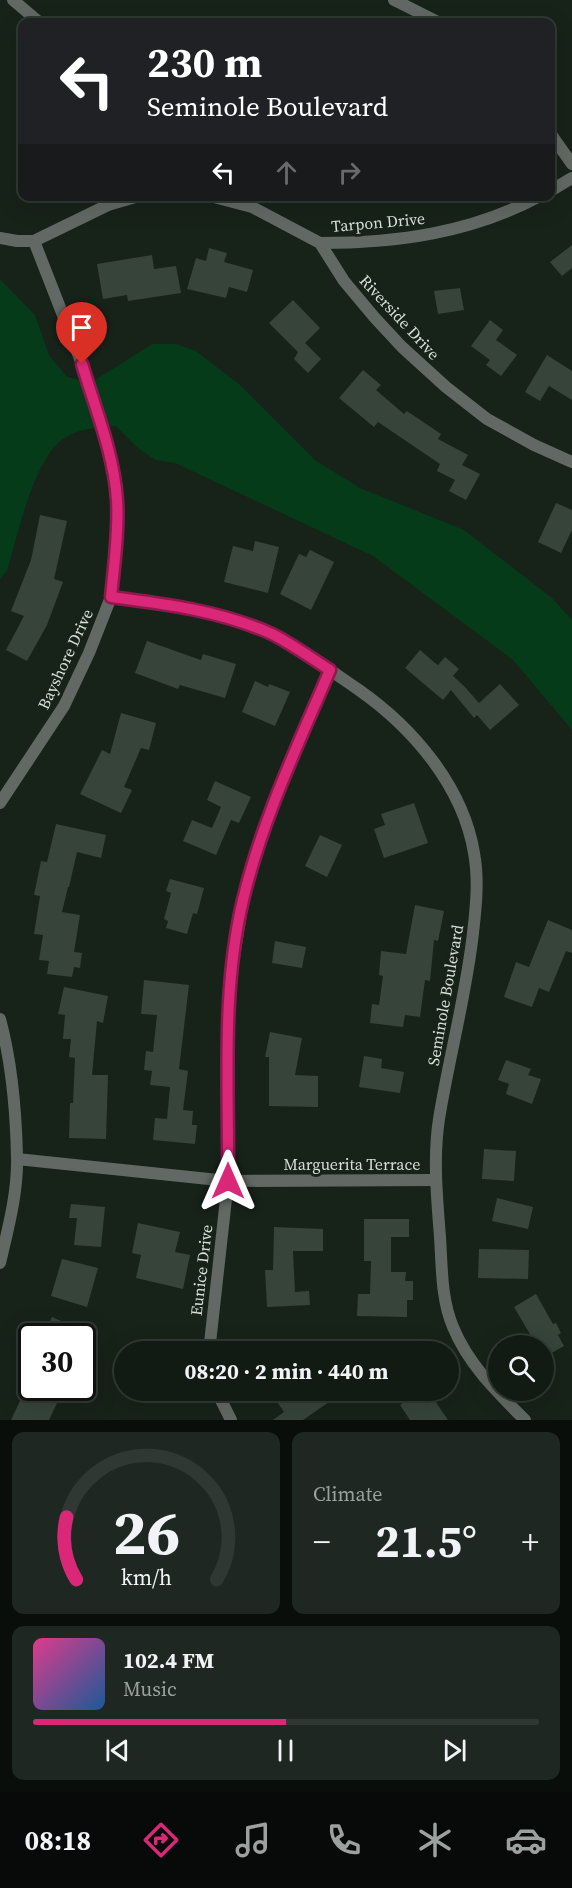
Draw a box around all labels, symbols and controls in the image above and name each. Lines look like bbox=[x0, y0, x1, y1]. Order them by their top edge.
text: 230 m bbox=[147, 33, 262, 91]
icon: left bbox=[48, 42, 126, 120]
text: Seminole Boulevard bbox=[147, 88, 388, 125]
icon: left bbox=[207, 156, 240, 189]
icon: ahead bbox=[270, 156, 303, 189]
icon: right bbox=[333, 156, 366, 189]
street label: Tarpon Drive bbox=[330, 207, 426, 237]
street label: Riverside Drive bbox=[355, 270, 445, 364]
pin bbox=[56, 302, 107, 364]
icon: arrive bbox=[65, 311, 98, 344]
street label: Bayshore Drive bbox=[32, 605, 98, 713]
street label: Seminole Boulevard bbox=[422, 923, 468, 1067]
position arrow bbox=[196, 1149, 260, 1213]
street label: Marguerita Terrace bbox=[284, 1153, 420, 1175]
street label: Eunice Drive bbox=[185, 1223, 217, 1317]
speed limit sign: 30 bbox=[18, 1323, 96, 1401]
map controls bbox=[488, 1335, 554, 1401]
button: search bbox=[488, 1335, 554, 1401]
text: 08:20 · 2 min · 440 m bbox=[185, 1356, 388, 1386]
text: Climate bbox=[313, 1480, 382, 1508]
text: 26 bbox=[112, 1489, 180, 1575]
text: 21.5° bbox=[375, 1510, 477, 1572]
text: − bbox=[313, 1519, 331, 1564]
text: + bbox=[522, 1519, 539, 1564]
text: km/h bbox=[120, 1563, 172, 1592]
text: 102.4 FM bbox=[123, 1645, 214, 1675]
text: Music bbox=[123, 1675, 177, 1703]
icon: previous bbox=[101, 1734, 134, 1767]
icon: pause bbox=[269, 1734, 302, 1767]
icon: next bbox=[438, 1734, 471, 1767]
icon: directions bbox=[140, 1819, 182, 1861]
icon: music bbox=[232, 1819, 274, 1861]
icon: phone bbox=[323, 1819, 365, 1861]
icon: climate bbox=[414, 1819, 456, 1861]
icon: car bbox=[505, 1819, 547, 1861]
text: 08:18 bbox=[25, 1822, 91, 1859]

